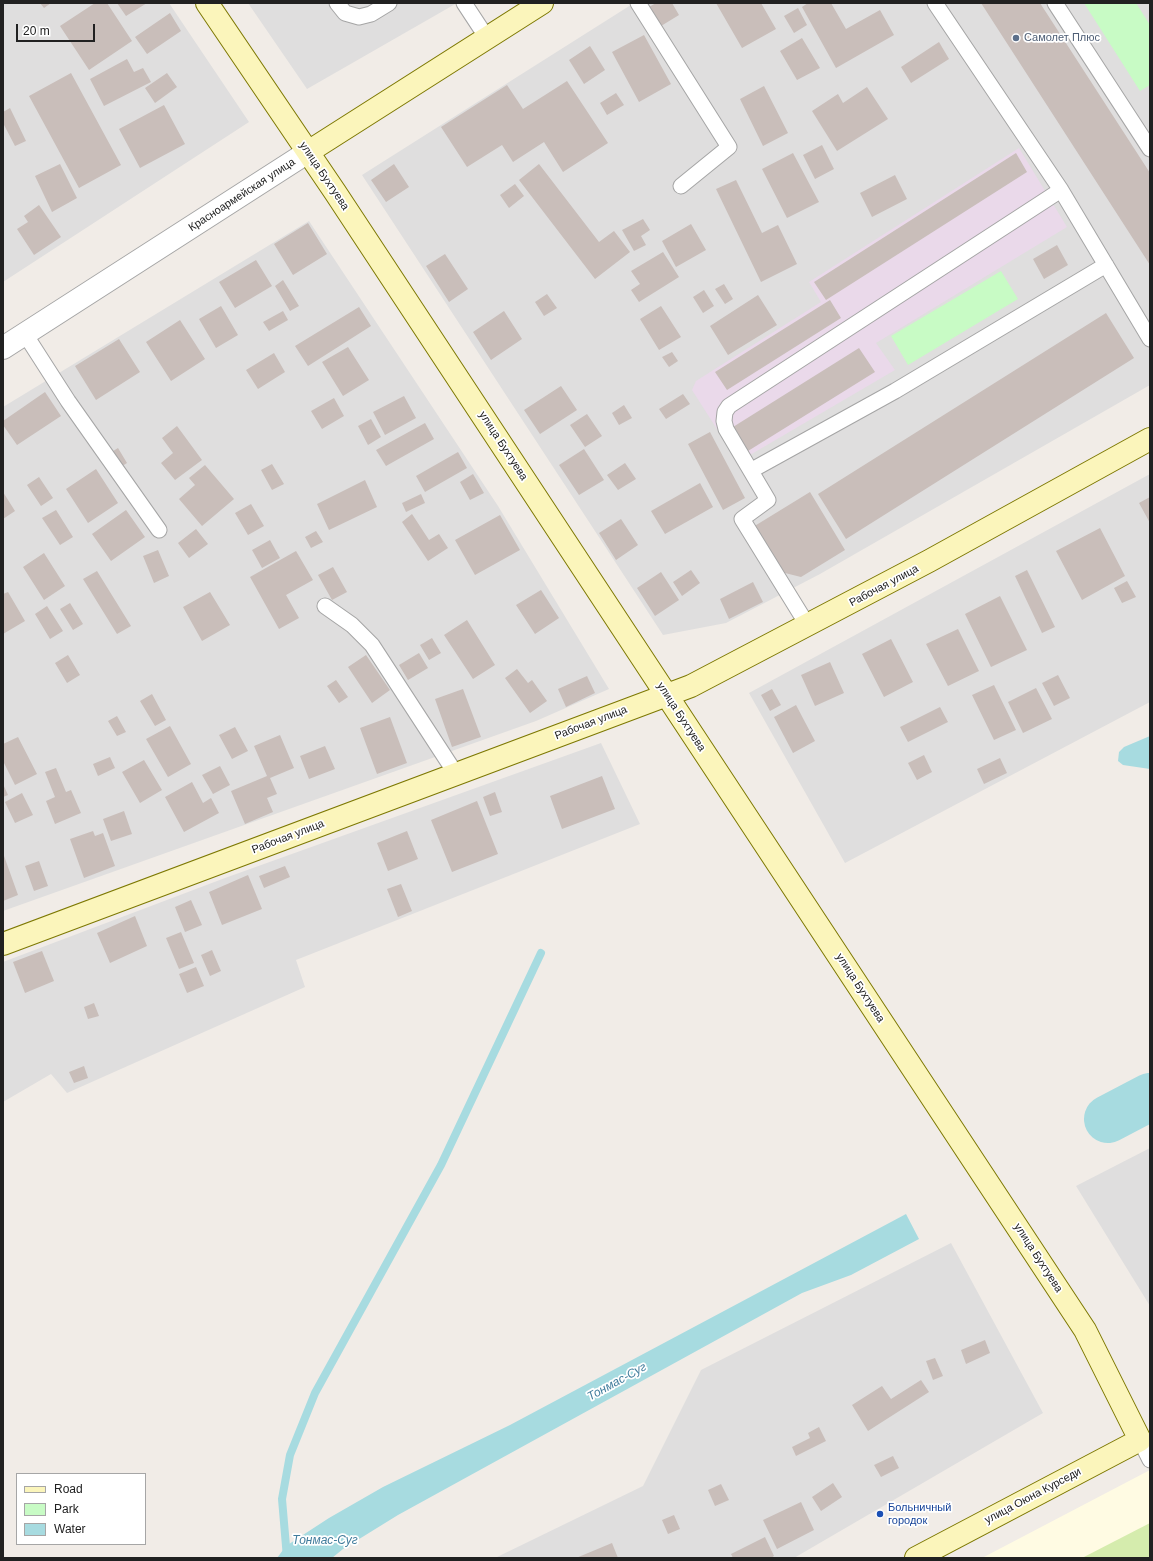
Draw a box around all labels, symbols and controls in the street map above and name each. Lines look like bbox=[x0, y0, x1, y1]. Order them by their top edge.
scale bar bbox=[18, 16, 97, 42]
text: 20 m bbox=[23, 24, 50, 38]
place label: Самолет Плюс bbox=[1024, 31, 1100, 45]
marker: Самолет Плюс bbox=[1011, 33, 1021, 43]
street label: улица Бухтуева bbox=[296, 139, 352, 213]
street label: Красноармейская улица bbox=[186, 156, 298, 234]
street label: улица Бухтуева bbox=[476, 409, 530, 483]
street label: Рабочая улица bbox=[847, 562, 921, 610]
street label: улица Бухтуева bbox=[654, 680, 708, 754]
street label: Рабочая улица bbox=[553, 703, 629, 743]
street label: Рабочая улица bbox=[250, 817, 326, 857]
street label: улица Бухтуева bbox=[833, 951, 887, 1025]
street label: улица Бухтуева bbox=[1011, 1221, 1065, 1295]
water label: Тонмас-Суг bbox=[585, 1360, 649, 1404]
street label: улица Оюна Курседи bbox=[983, 1465, 1083, 1527]
legend bbox=[16, 1473, 146, 1545]
text: Road bbox=[54, 1482, 83, 1496]
place label: Больничный городок bbox=[888, 1501, 951, 1527]
text: Park bbox=[54, 1502, 79, 1516]
marker: Больничный городок bbox=[875, 1509, 885, 1519]
text: Water bbox=[54, 1522, 86, 1536]
water label: Тонмас-Суг bbox=[292, 1534, 358, 1548]

